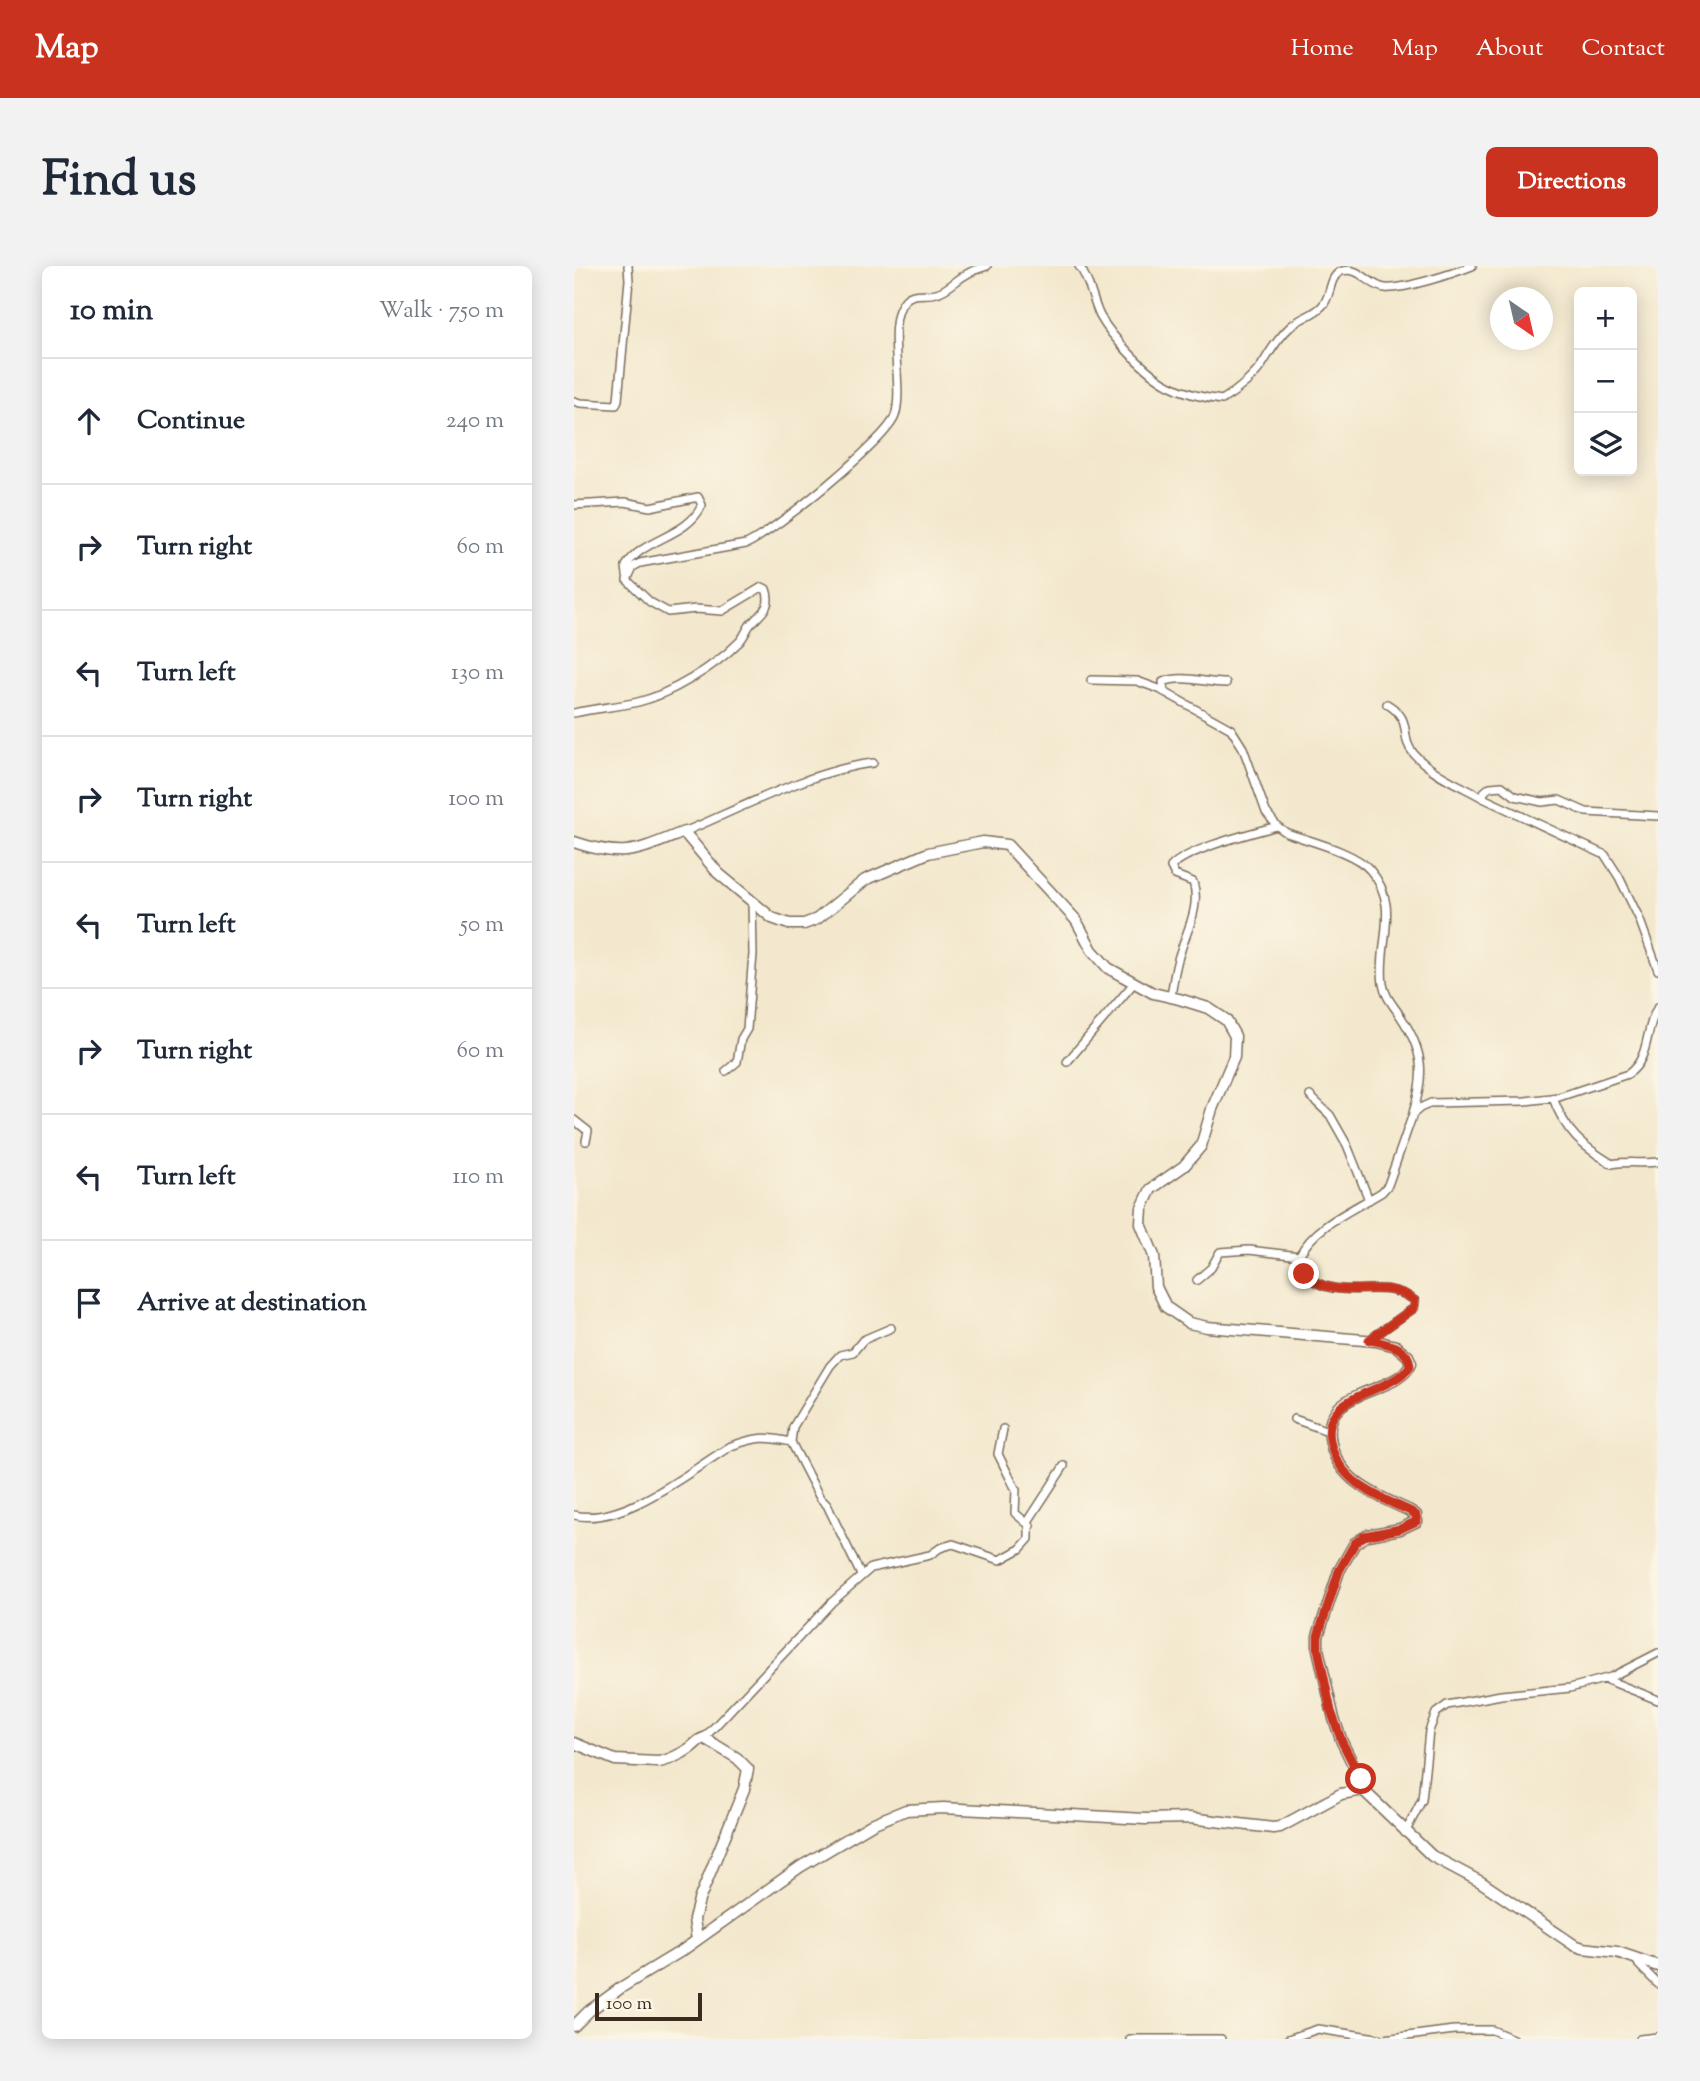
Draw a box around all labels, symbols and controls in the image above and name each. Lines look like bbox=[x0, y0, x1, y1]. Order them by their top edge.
text: Map bbox=[35, 25, 99, 73]
text: Home bbox=[1291, 32, 1354, 66]
text: Map bbox=[1392, 32, 1438, 66]
text: About bbox=[1476, 32, 1543, 66]
text: Contact bbox=[1581, 32, 1665, 66]
text: Find us bbox=[42, 147, 196, 217]
button: Directions bbox=[1486, 147, 1658, 217]
north arrow bbox=[1490, 287, 1553, 350]
map controls bbox=[1574, 287, 1637, 476]
button: + bbox=[1574, 287, 1637, 350]
text: 10 min bbox=[70, 290, 153, 333]
text: Walk · 750 m bbox=[379, 295, 504, 328]
button: − bbox=[1574, 350, 1637, 413]
icon: ahead bbox=[70, 402, 108, 440]
text: Continue bbox=[137, 403, 245, 440]
text: 240 m bbox=[446, 405, 504, 438]
button: layers bbox=[1574, 413, 1637, 476]
icon: right bbox=[70, 528, 108, 566]
text: Turn right bbox=[137, 529, 252, 566]
text: 60 m bbox=[456, 531, 504, 564]
icon: left bbox=[70, 654, 108, 692]
text: Turn left bbox=[137, 655, 236, 692]
text: 130 m bbox=[451, 657, 504, 690]
icon: right bbox=[70, 780, 108, 818]
text: Turn right bbox=[137, 781, 252, 818]
text: 100 m bbox=[448, 783, 504, 816]
icon: left bbox=[70, 906, 108, 944]
text: Turn left bbox=[137, 907, 236, 944]
text: 50 m bbox=[460, 909, 504, 942]
icon: right bbox=[70, 1032, 108, 1070]
text: Turn right bbox=[137, 1033, 252, 1070]
text: 60 m bbox=[456, 1035, 504, 1068]
icon: left bbox=[70, 1158, 108, 1196]
text: Turn left bbox=[137, 1159, 236, 1196]
text: 110 m bbox=[453, 1161, 504, 1194]
route end bbox=[1288, 1258, 1319, 1289]
icon: arrive bbox=[70, 1284, 108, 1322]
text: Arrive at destination bbox=[137, 1285, 367, 1322]
route start bbox=[1345, 1763, 1376, 1794]
scale bar bbox=[595, 1990, 702, 2022]
text: 100 m bbox=[606, 1991, 652, 2018]

